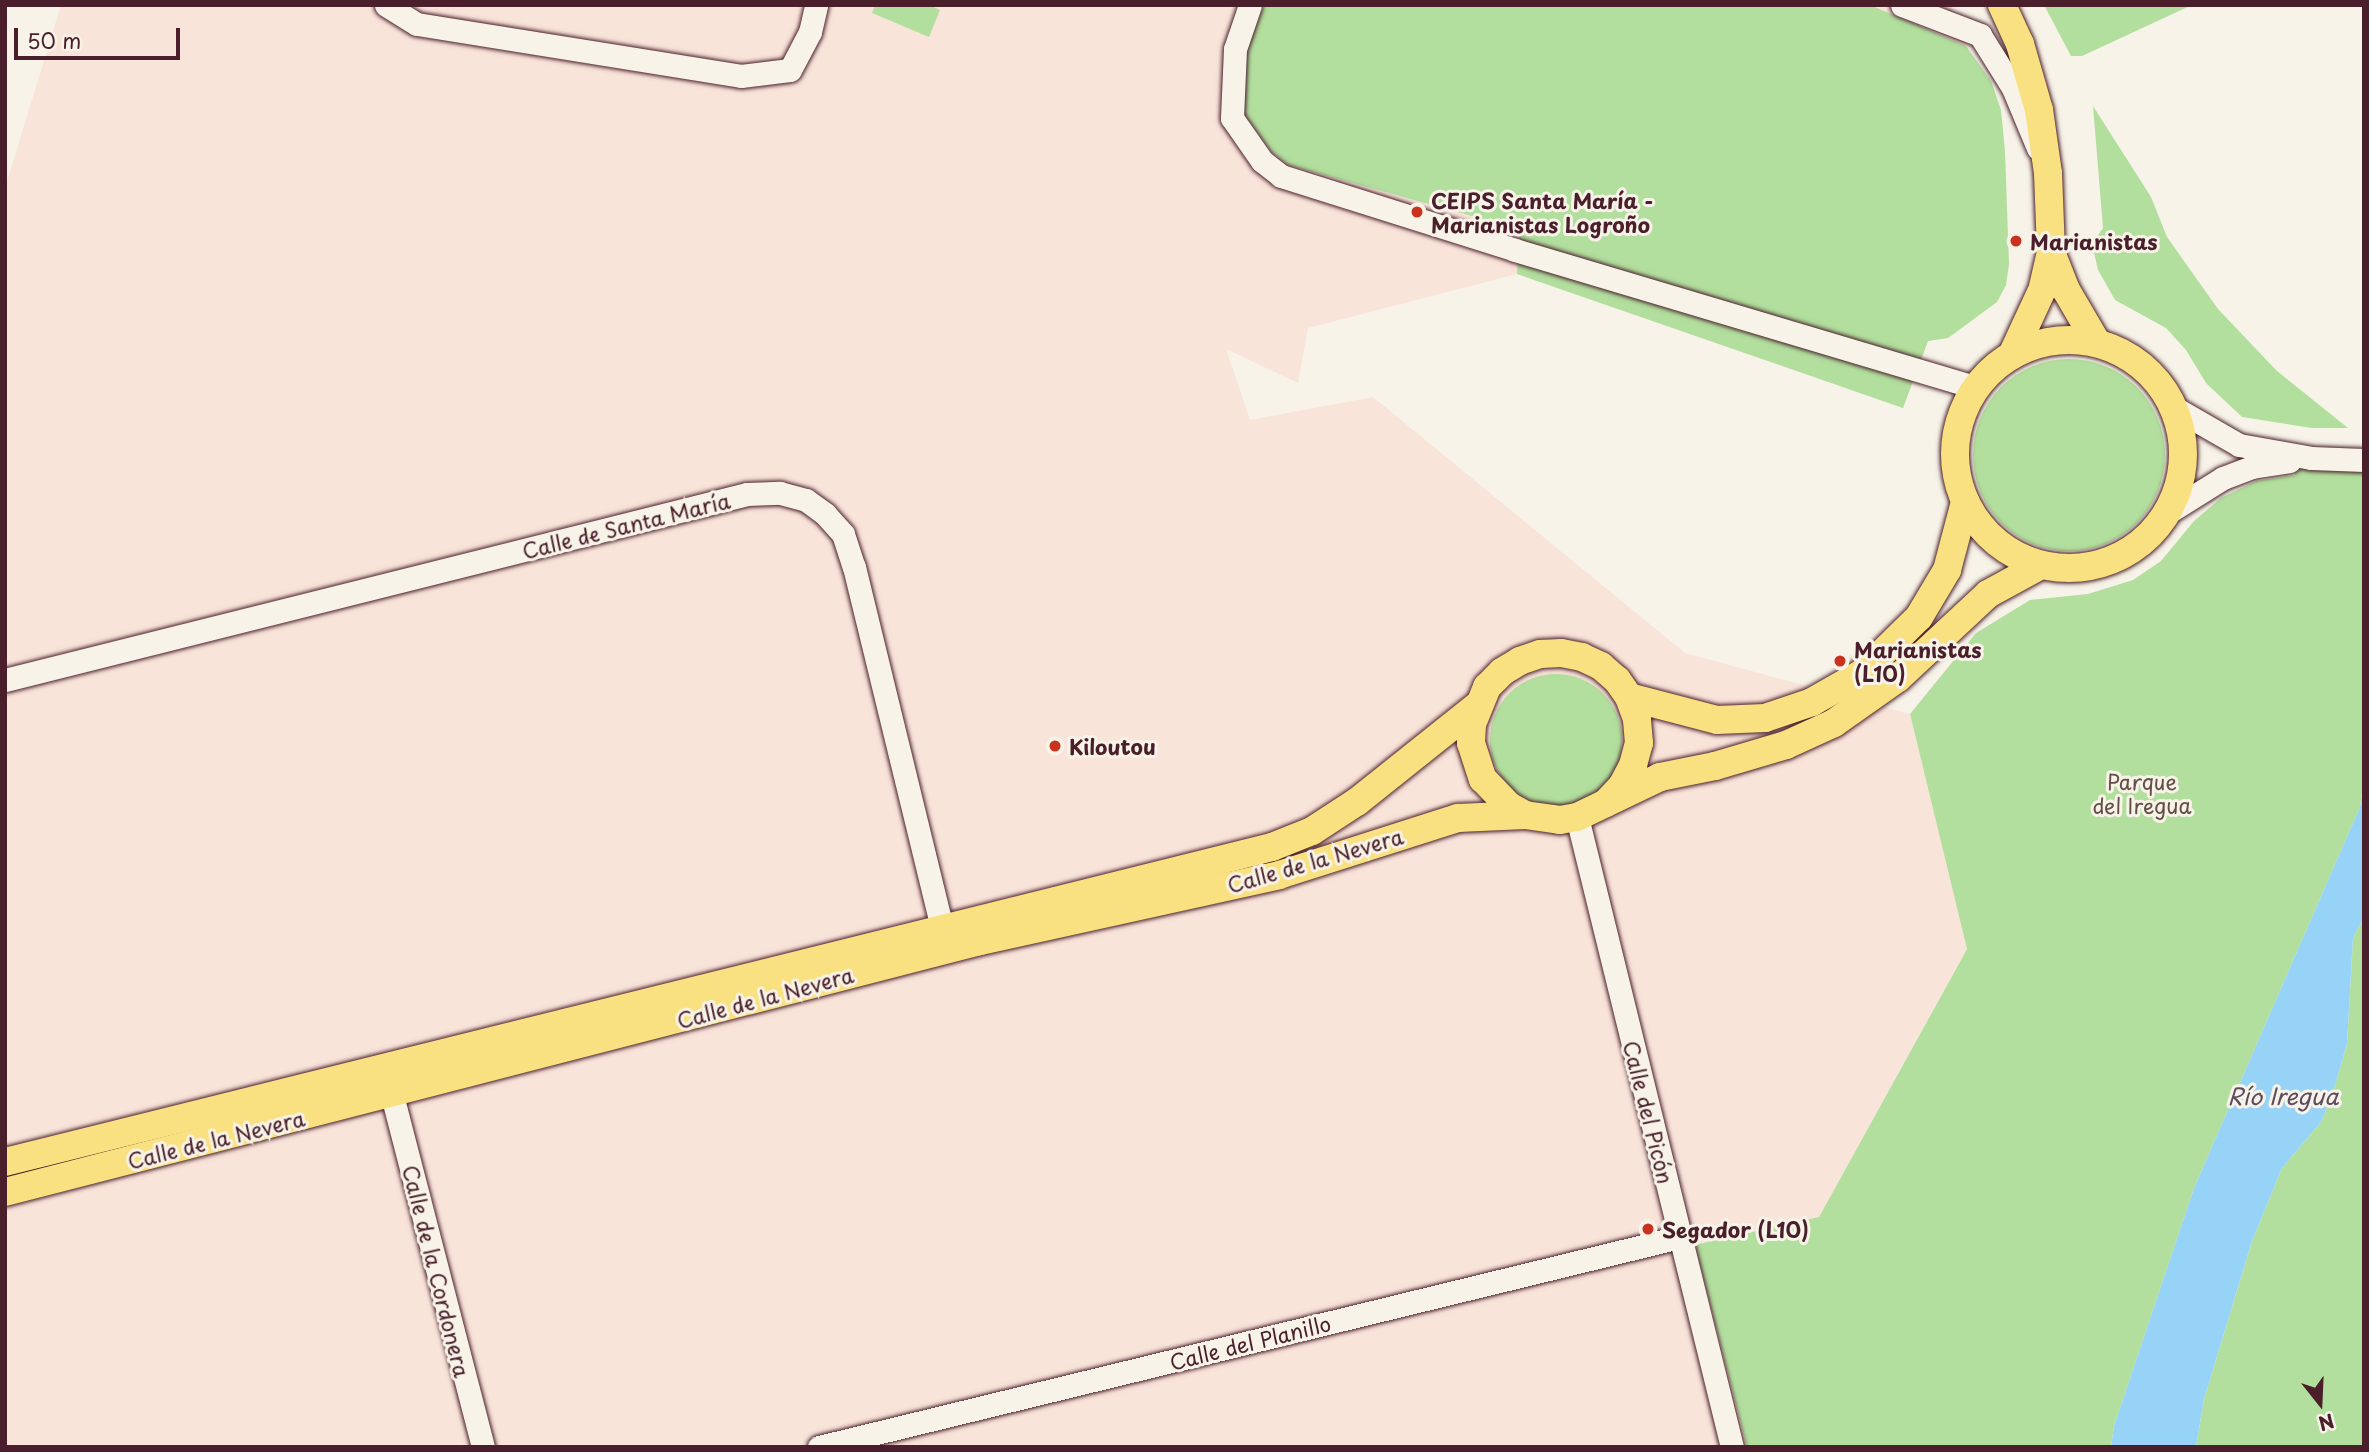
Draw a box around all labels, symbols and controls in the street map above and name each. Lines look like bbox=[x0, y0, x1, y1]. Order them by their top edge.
scale bar bbox=[18, 14, 184, 58]
text: 50 m bbox=[27, 24, 81, 56]
place label: CEIPS Santa María - Marianistas Logroño bbox=[1431, 187, 1655, 237]
marker: CEIPS Santa María - Marianistas Logroño bbox=[1409, 204, 1425, 220]
place label: Marianistas bbox=[2030, 228, 2158, 254]
marker: Marianistas bbox=[2008, 233, 2024, 249]
street label: Calle de Santa María bbox=[518, 486, 734, 564]
place label: Marianistas (L10) bbox=[1854, 636, 1982, 686]
marker: Marianistas (L10) bbox=[1832, 653, 1848, 669]
place label: Kiloutou bbox=[1069, 733, 1156, 759]
marker: Kiloutou bbox=[1047, 738, 1063, 754]
park label: Parque del Iregua bbox=[2093, 768, 2191, 818]
street label: Calle de la Nevera bbox=[1222, 822, 1408, 898]
street label: Calle de la Nevera bbox=[672, 961, 858, 1033]
street label: Calle del Picón bbox=[1619, 1037, 1679, 1187]
water label: Río Iregua bbox=[2227, 1082, 2339, 1110]
street label: Calle de la Nevera bbox=[123, 1104, 309, 1174]
street label: Calle de la Cordonera bbox=[398, 1161, 476, 1381]
place label: Segador (L10) bbox=[1662, 1216, 1809, 1242]
marker: Segador (L10) bbox=[1640, 1221, 1656, 1237]
street label: Calle del Planillo bbox=[1166, 1310, 1334, 1374]
north arrow bbox=[2285, 1368, 2355, 1438]
text: N bbox=[2315, 1407, 2338, 1439]

